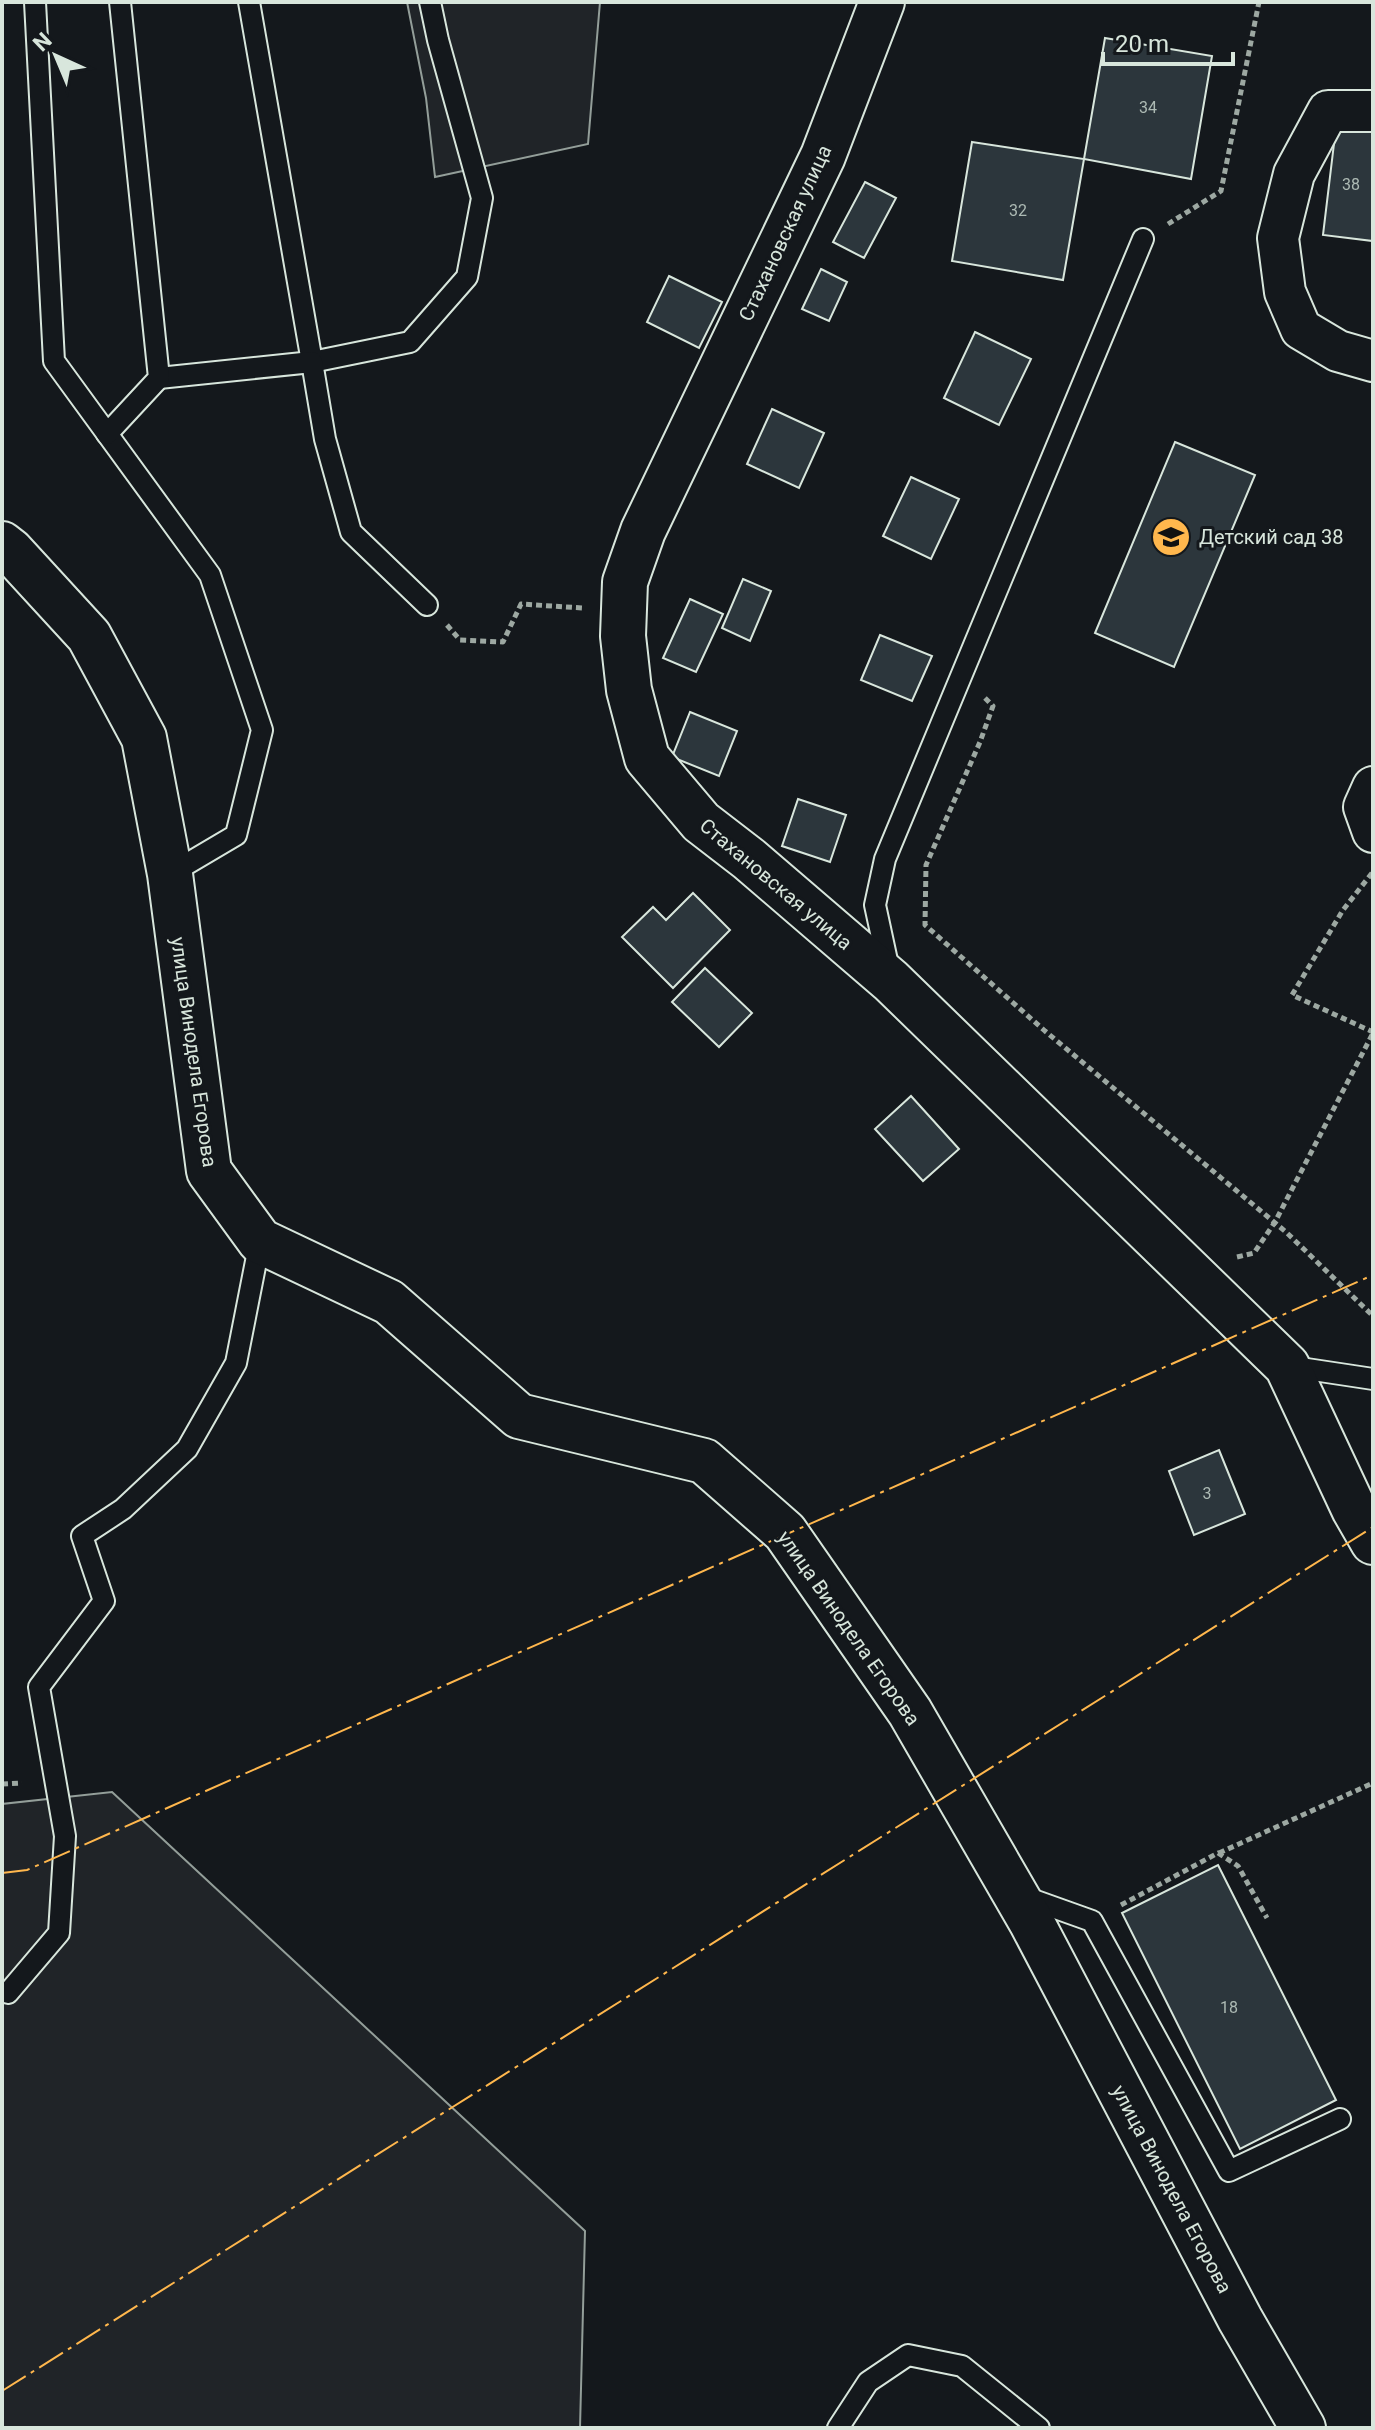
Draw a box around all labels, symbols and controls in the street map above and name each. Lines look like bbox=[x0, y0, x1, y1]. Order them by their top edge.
north arrow bbox=[16, 16, 96, 96]
scale bar bbox=[1103, 16, 1233, 66]
text: N bbox=[28, 28, 57, 56]
text: 20 m bbox=[1115, 30, 1169, 58]
house number: 34 bbox=[1139, 98, 1157, 117]
street label: Стахановская улица bbox=[734, 141, 836, 325]
house number: 38 bbox=[1342, 175, 1360, 194]
house number: 32 bbox=[1009, 201, 1027, 220]
school or university icon: Детский сад 38 bbox=[1150, 516, 1192, 558]
place label: Детский сад 38 bbox=[1199, 525, 1344, 549]
street label: Стахановская улица bbox=[695, 813, 857, 955]
street label: улица Винодела Егорова bbox=[166, 935, 222, 1169]
house number: 3 bbox=[1203, 1484, 1212, 1503]
street label: улица Винодела Егорова bbox=[773, 1526, 925, 1730]
house number: 18 bbox=[1220, 1998, 1238, 2017]
street label: улица Винодела Егорова bbox=[1107, 2081, 1237, 2297]

